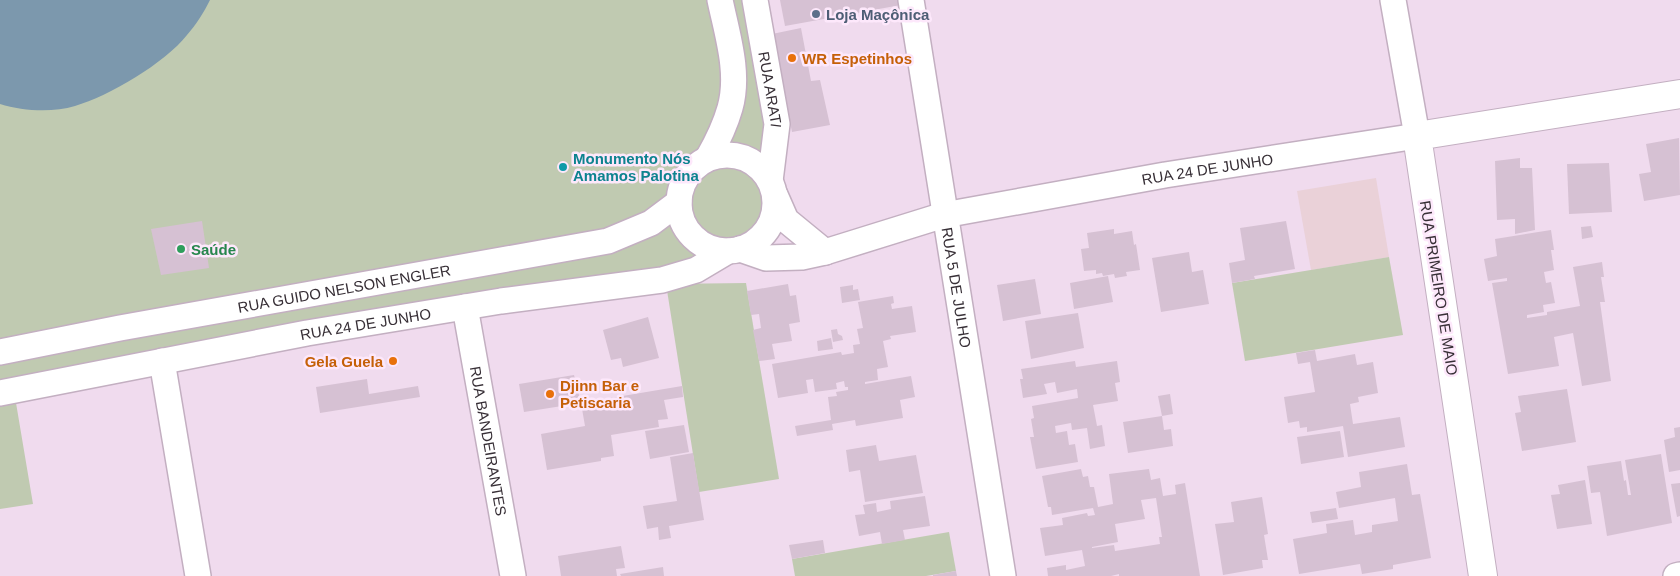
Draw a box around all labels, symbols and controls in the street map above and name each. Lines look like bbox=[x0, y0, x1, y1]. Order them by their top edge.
place label: Loja Maçônica bbox=[826, 6, 930, 23]
marker: Loja Maçônica bbox=[810, 8, 822, 20]
street label: RUA ARATI bbox=[756, 50, 785, 129]
place label: WR Espetinhos bbox=[802, 50, 912, 67]
marker: WR Espetinhos bbox=[786, 52, 798, 64]
place label: Monumento Nós Amamos Palotina bbox=[573, 150, 700, 184]
street label: RUA 24 DE JUNHO bbox=[1140, 150, 1274, 188]
marker: Monumento Nós Amamos Palotina bbox=[557, 161, 569, 173]
street label: RUA PRIMEIRO DE MAIO bbox=[1417, 199, 1461, 377]
street label: RUA 5 DE JULHO bbox=[939, 226, 975, 349]
place label: Saúde bbox=[191, 241, 236, 258]
marker: Saúde bbox=[175, 243, 187, 255]
street label: RUA GUIDO NELSON ENGLER bbox=[236, 261, 452, 315]
street label: RUA 24 DE JUNHO bbox=[298, 304, 432, 343]
place label: Gela Guela bbox=[305, 353, 384, 370]
marker: Gela Guela bbox=[387, 355, 399, 367]
street label: RUA BANDEIRANTES bbox=[467, 365, 511, 517]
place label: Djinn Bar e Petiscaria bbox=[560, 377, 639, 411]
marker: Djinn Bar e Petiscaria bbox=[544, 388, 556, 400]

